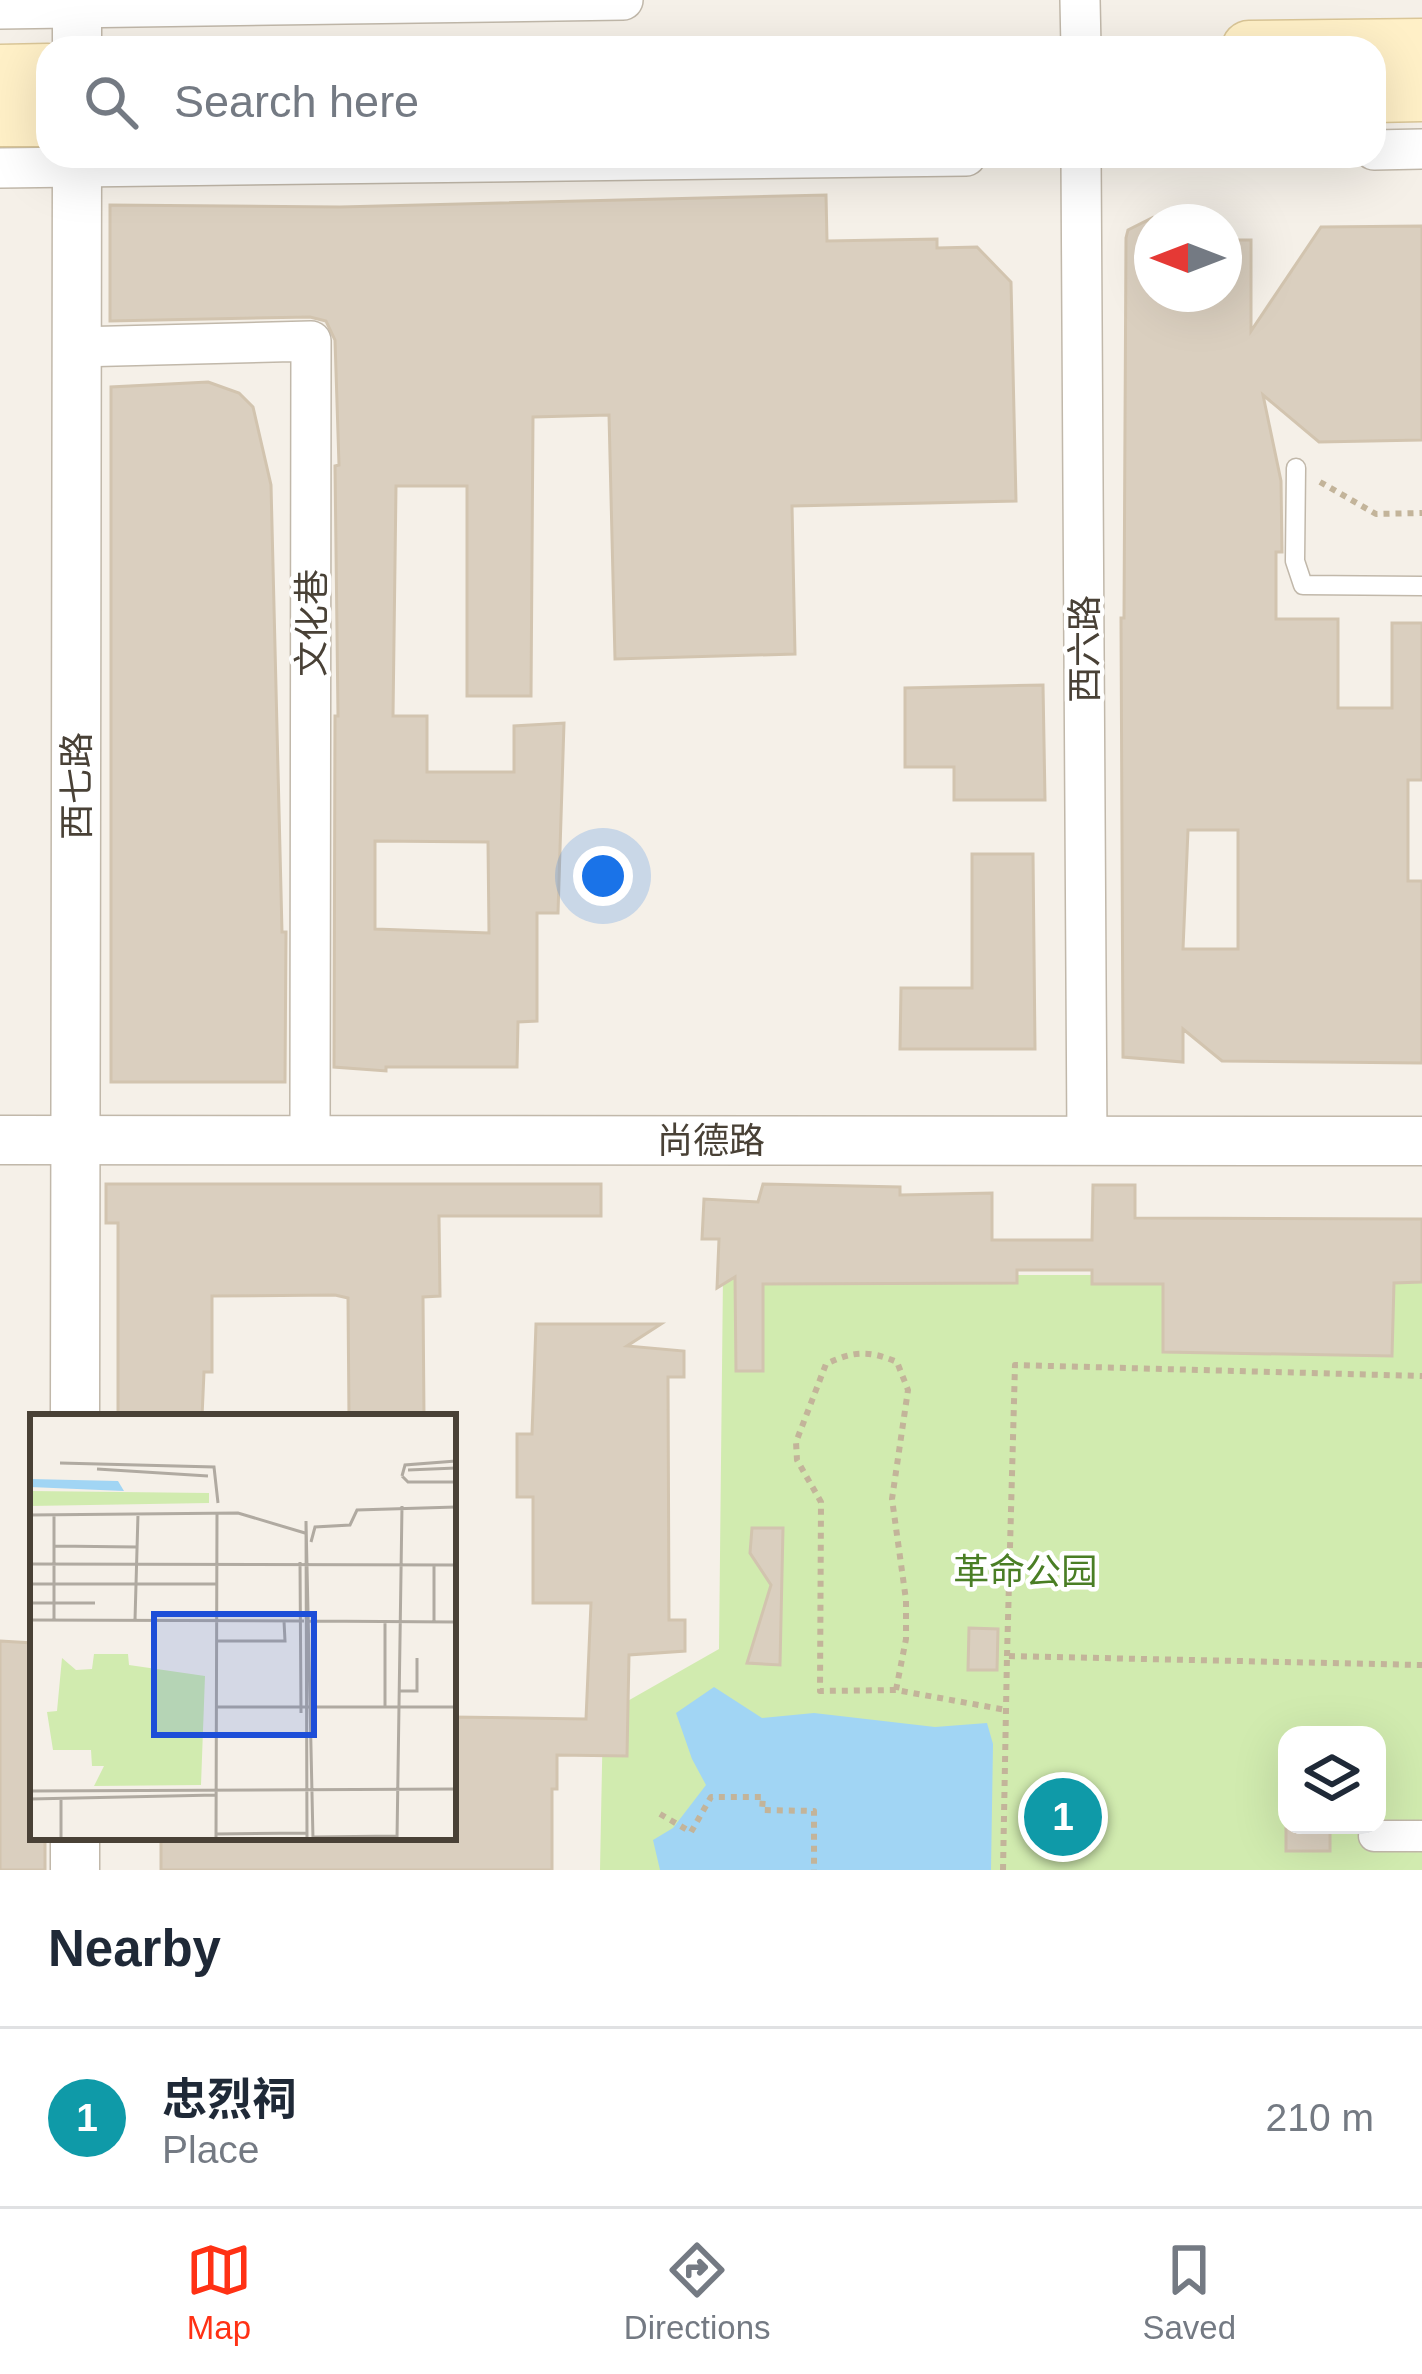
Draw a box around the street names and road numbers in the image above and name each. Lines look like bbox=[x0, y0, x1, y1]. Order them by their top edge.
street label: 文化巷 bbox=[291, 569, 332, 677]
street label: 西六路 bbox=[1064, 595, 1105, 703]
street label: 西七路 bbox=[56, 732, 97, 840]
street label: 尚德路 bbox=[657, 1120, 765, 1161]

